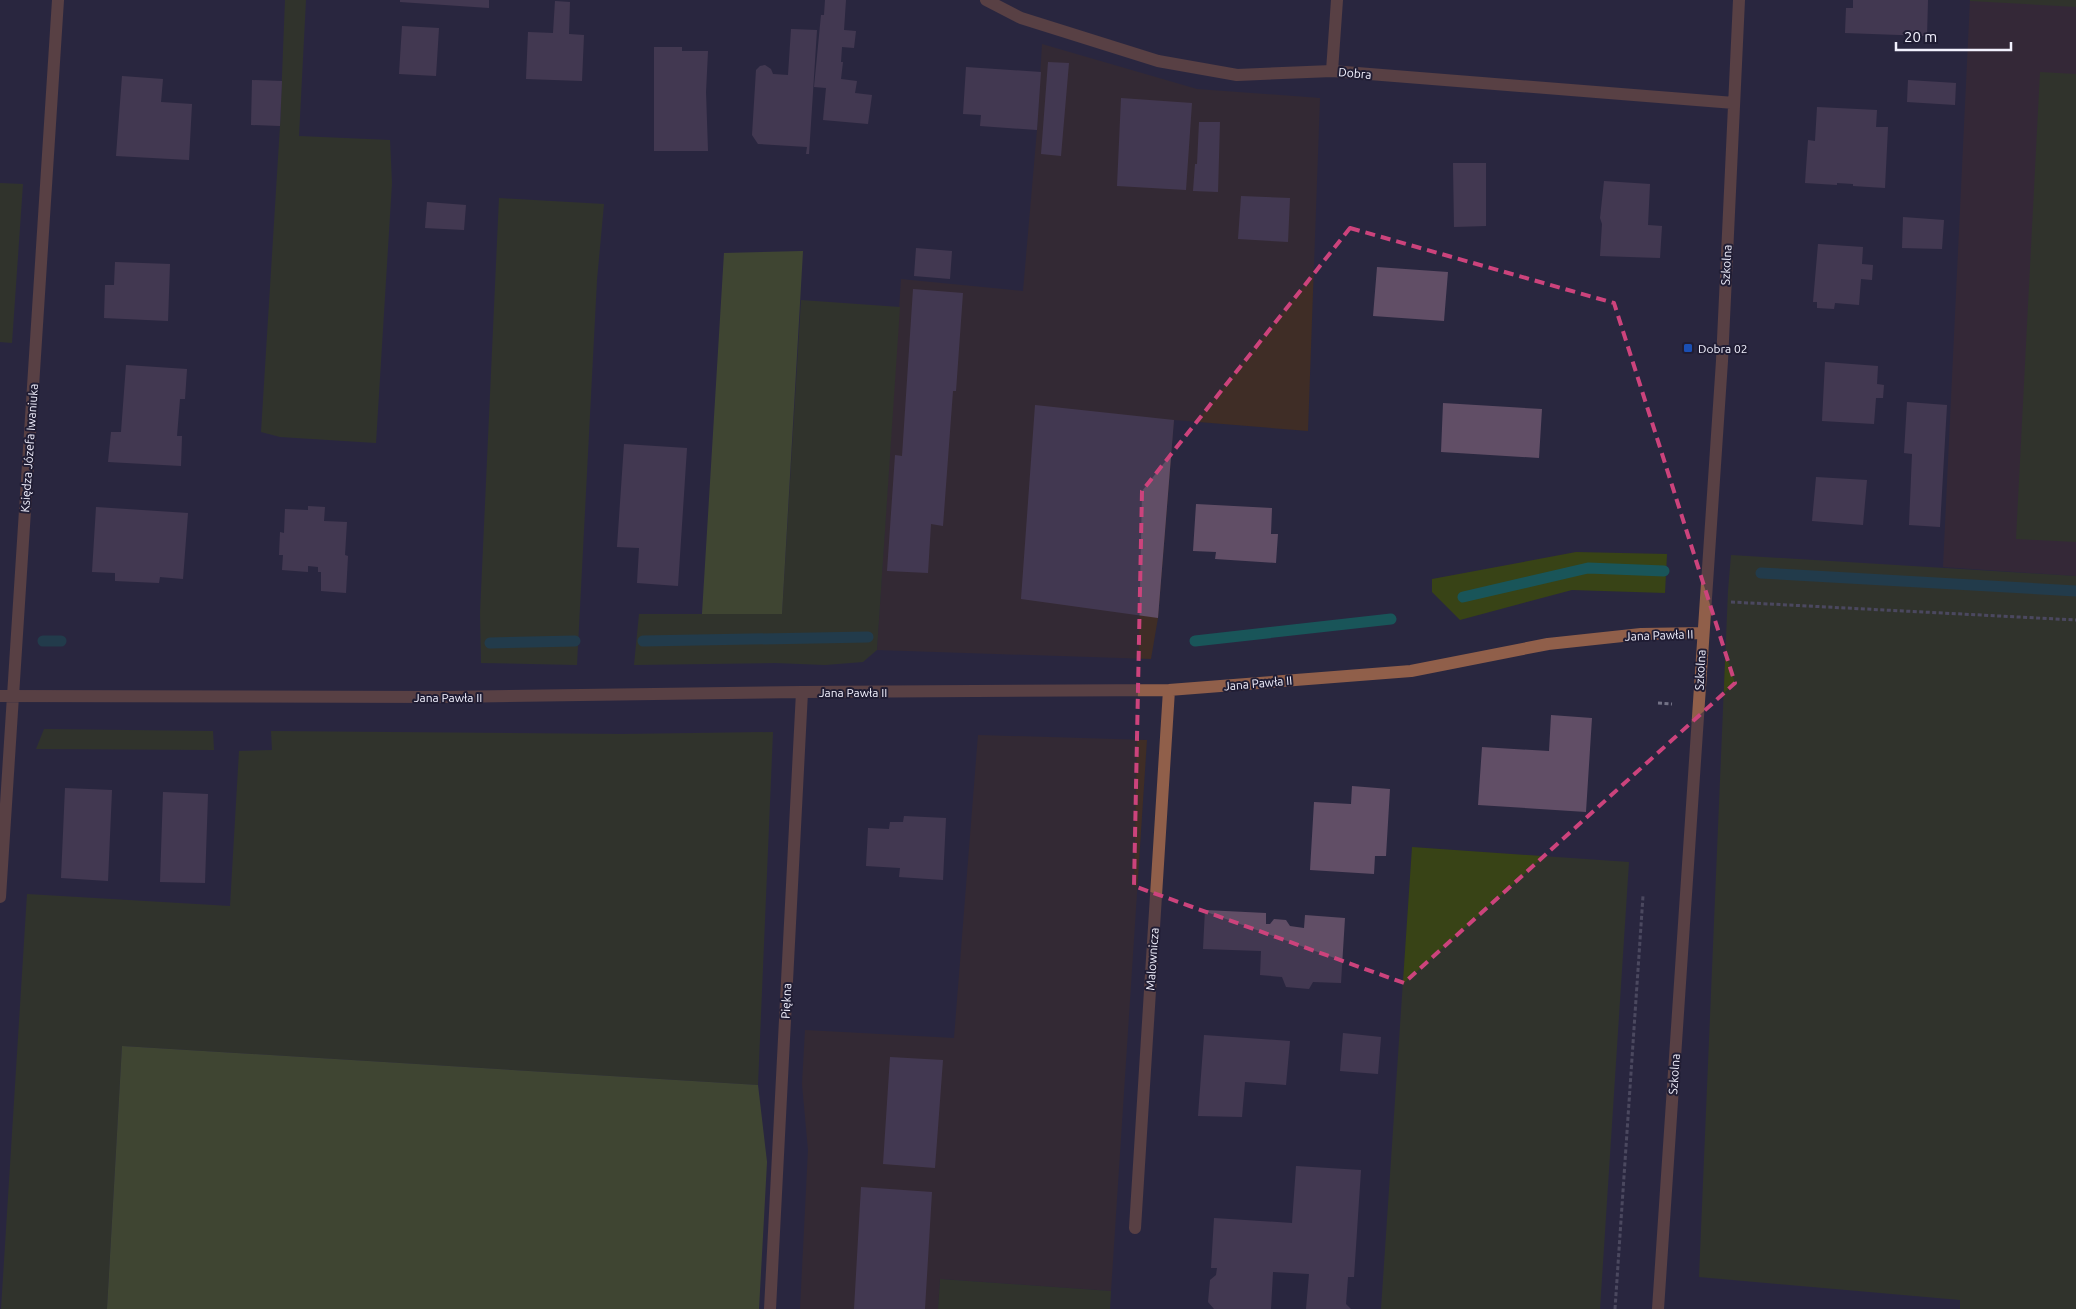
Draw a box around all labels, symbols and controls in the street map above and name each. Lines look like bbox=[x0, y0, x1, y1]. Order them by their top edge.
scale bar bbox=[1896, 20, 2011, 52]
text: 20 m bbox=[1904, 28, 1937, 45]
street label: Dobra bbox=[1338, 65, 1372, 81]
street label: Szkolna bbox=[1718, 244, 1734, 286]
marker: Dobra 02 bbox=[1682, 342, 1694, 354]
place label: Dobra 02 bbox=[1698, 342, 1748, 355]
street label: Księdza Józefa Iwaniuka bbox=[18, 383, 40, 513]
street label: Jana Pawła II bbox=[1624, 627, 1694, 643]
street label: Szkolna bbox=[1692, 649, 1708, 691]
street label: Jana Pawła II bbox=[1223, 674, 1293, 692]
street label: Jana Pawła II bbox=[819, 686, 887, 699]
street label: Jana Pawła II bbox=[414, 691, 482, 704]
street label: Malownicza bbox=[1143, 927, 1161, 991]
street label: Piękna bbox=[779, 983, 793, 1019]
street label: Szkolna bbox=[1666, 1053, 1682, 1095]

